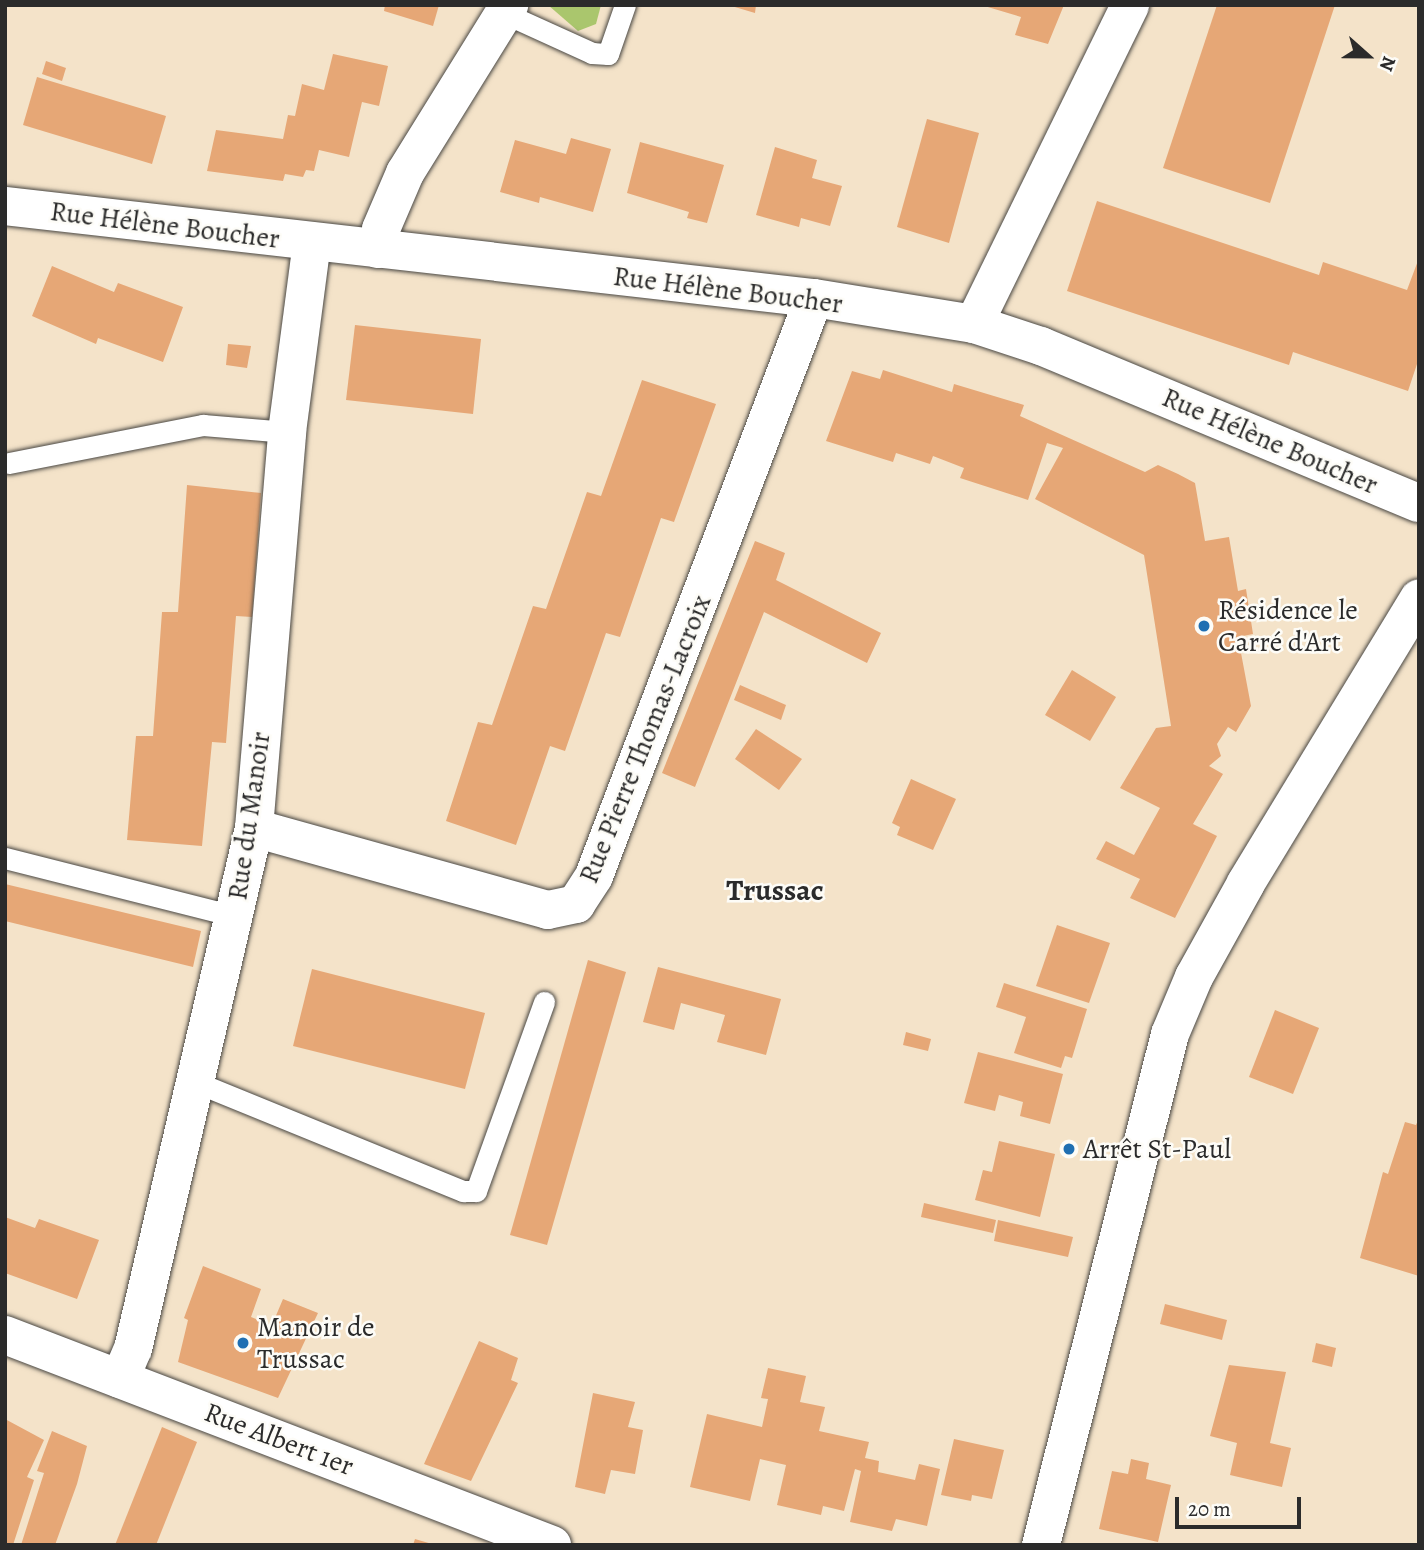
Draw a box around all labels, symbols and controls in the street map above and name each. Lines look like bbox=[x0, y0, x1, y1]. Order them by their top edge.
north arrow bbox=[1333, 21, 1403, 91]
text: N bbox=[1373, 52, 1402, 75]
street label: Rue Hélène Boucher bbox=[48, 194, 282, 256]
street label: Rue Hélène Boucher bbox=[611, 259, 845, 321]
street label: Rue Hélène Boucher bbox=[1157, 380, 1383, 502]
street label: Rue Pierre Thomas-Lacroix bbox=[572, 590, 718, 888]
place label: Résidence le Carré d'Art bbox=[1218, 593, 1358, 659]
marker: Résidence le Carré d'Art bbox=[1196, 618, 1212, 634]
street label: Rue du Manoir bbox=[221, 730, 277, 902]
district label: Trussac bbox=[726, 872, 824, 908]
place label: Arrêt St-Paul bbox=[1083, 1132, 1231, 1166]
marker: Arrêt St-Paul bbox=[1061, 1141, 1077, 1157]
place label: Manoir de Trussac bbox=[257, 1310, 375, 1376]
marker: Manoir de Trussac bbox=[235, 1335, 251, 1351]
street label: Rue Albert 1er bbox=[200, 1395, 358, 1483]
scale bar bbox=[1179, 1484, 1305, 1528]
text: 20 m bbox=[1188, 1495, 1231, 1523]

